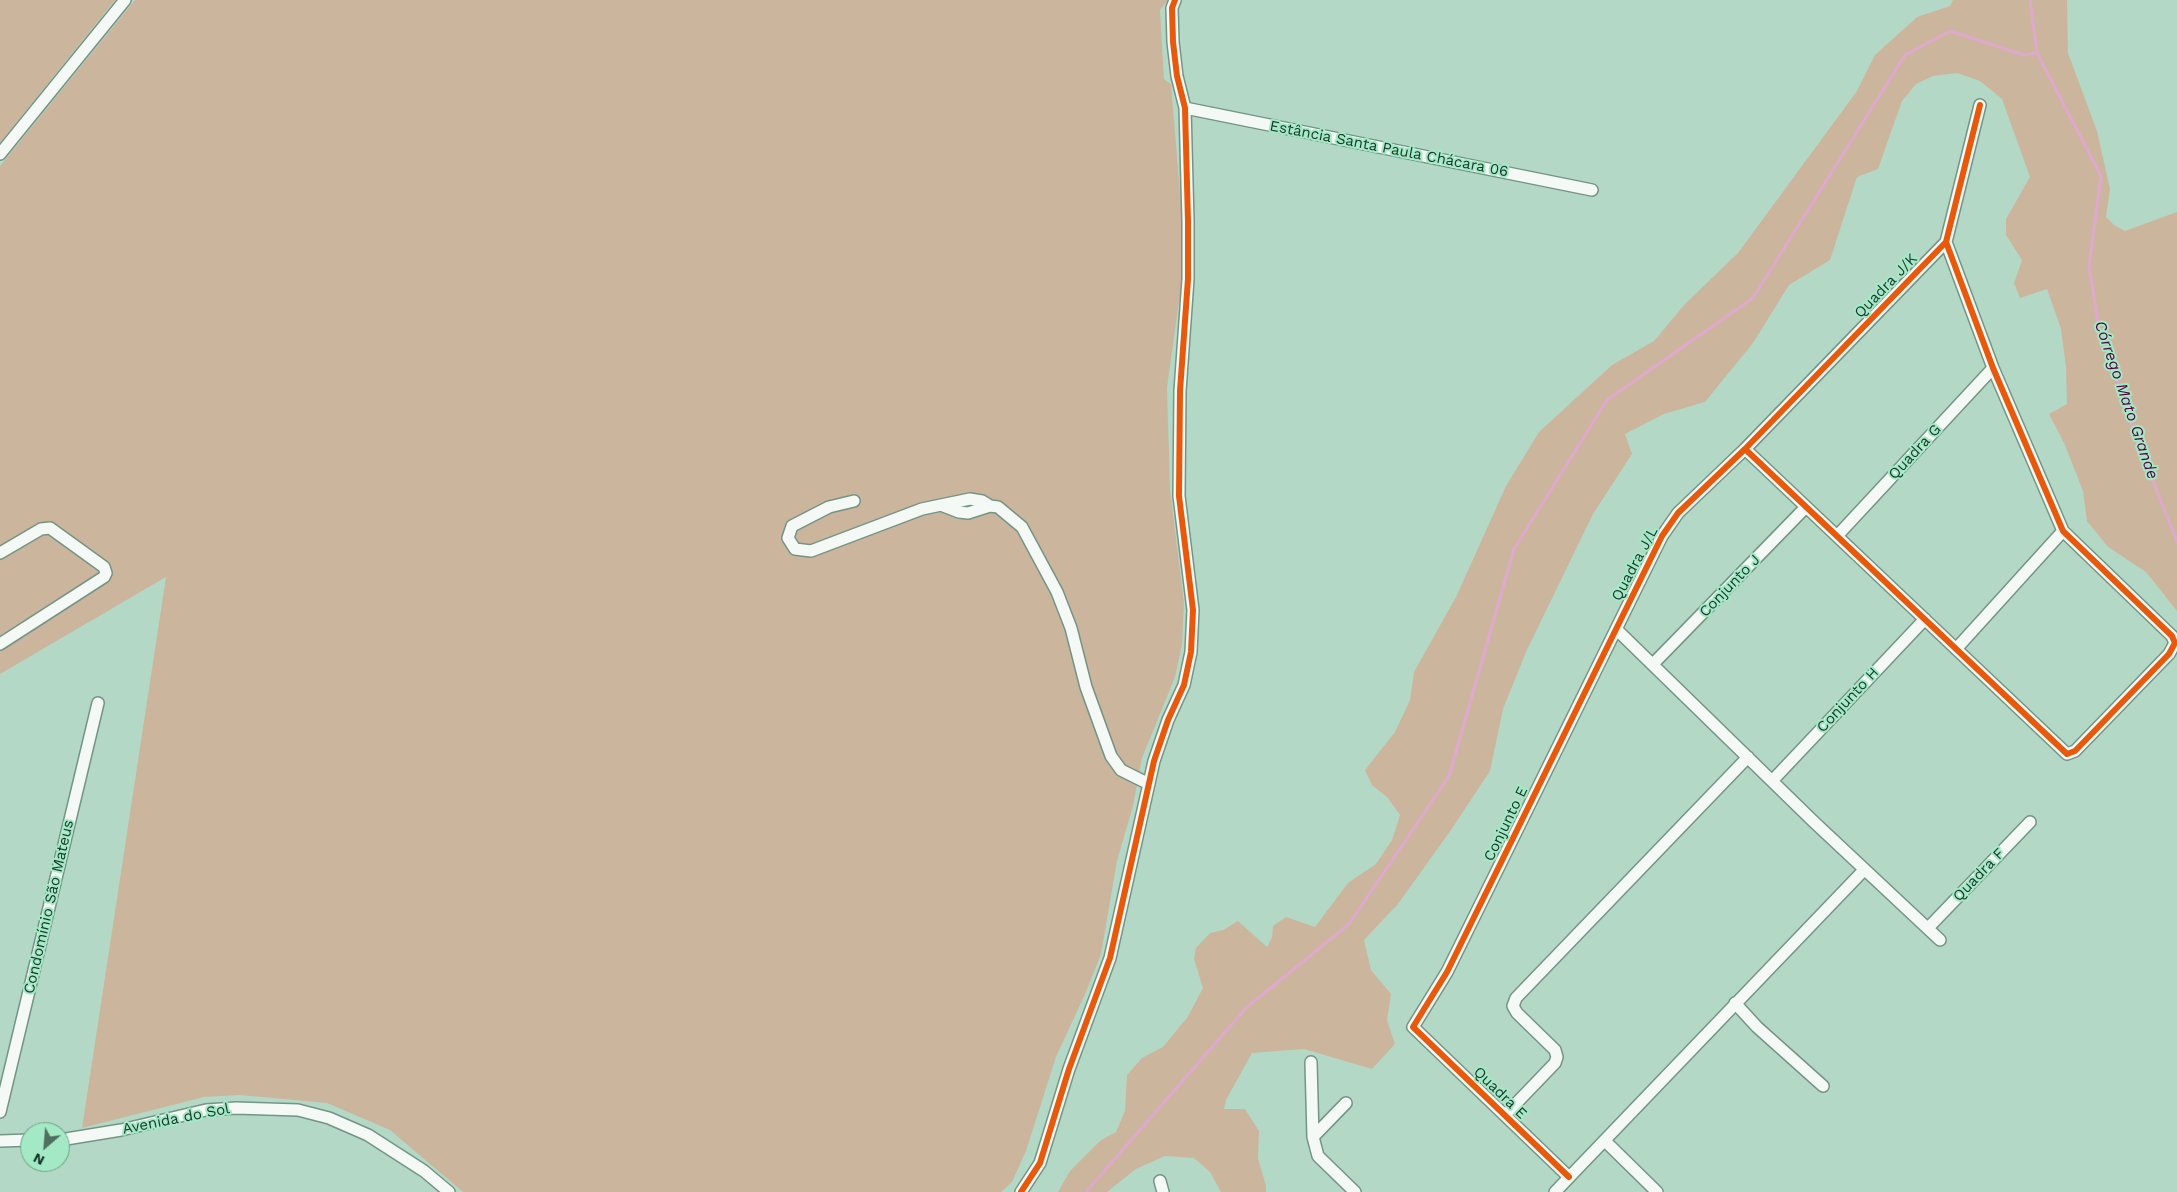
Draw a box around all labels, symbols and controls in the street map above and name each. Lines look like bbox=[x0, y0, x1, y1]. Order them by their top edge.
street label: Estância Santa Paula Chácara 06 bbox=[1268, 117, 1510, 181]
street label: Quadra J/K bbox=[1851, 250, 1921, 322]
water label: Córrego Mato Grande bbox=[2090, 318, 2162, 482]
street label: Quadra G bbox=[1885, 421, 1945, 483]
street label: Quadra J/L bbox=[1608, 524, 1662, 604]
street label: Conjunto J bbox=[1696, 551, 1764, 621]
street label: Conjunto H bbox=[1813, 664, 1883, 736]
street label: Conjunto E bbox=[1480, 784, 1532, 864]
street label: Condomínio São Mateus bbox=[20, 818, 78, 996]
street label: Quadra F bbox=[1949, 845, 2009, 905]
street label: Quadra E bbox=[1469, 1063, 1531, 1123]
street label: Avenida do Sol bbox=[121, 1100, 231, 1138]
north arrow bbox=[20, 1122, 70, 1172]
text: N bbox=[30, 1150, 47, 1169]

